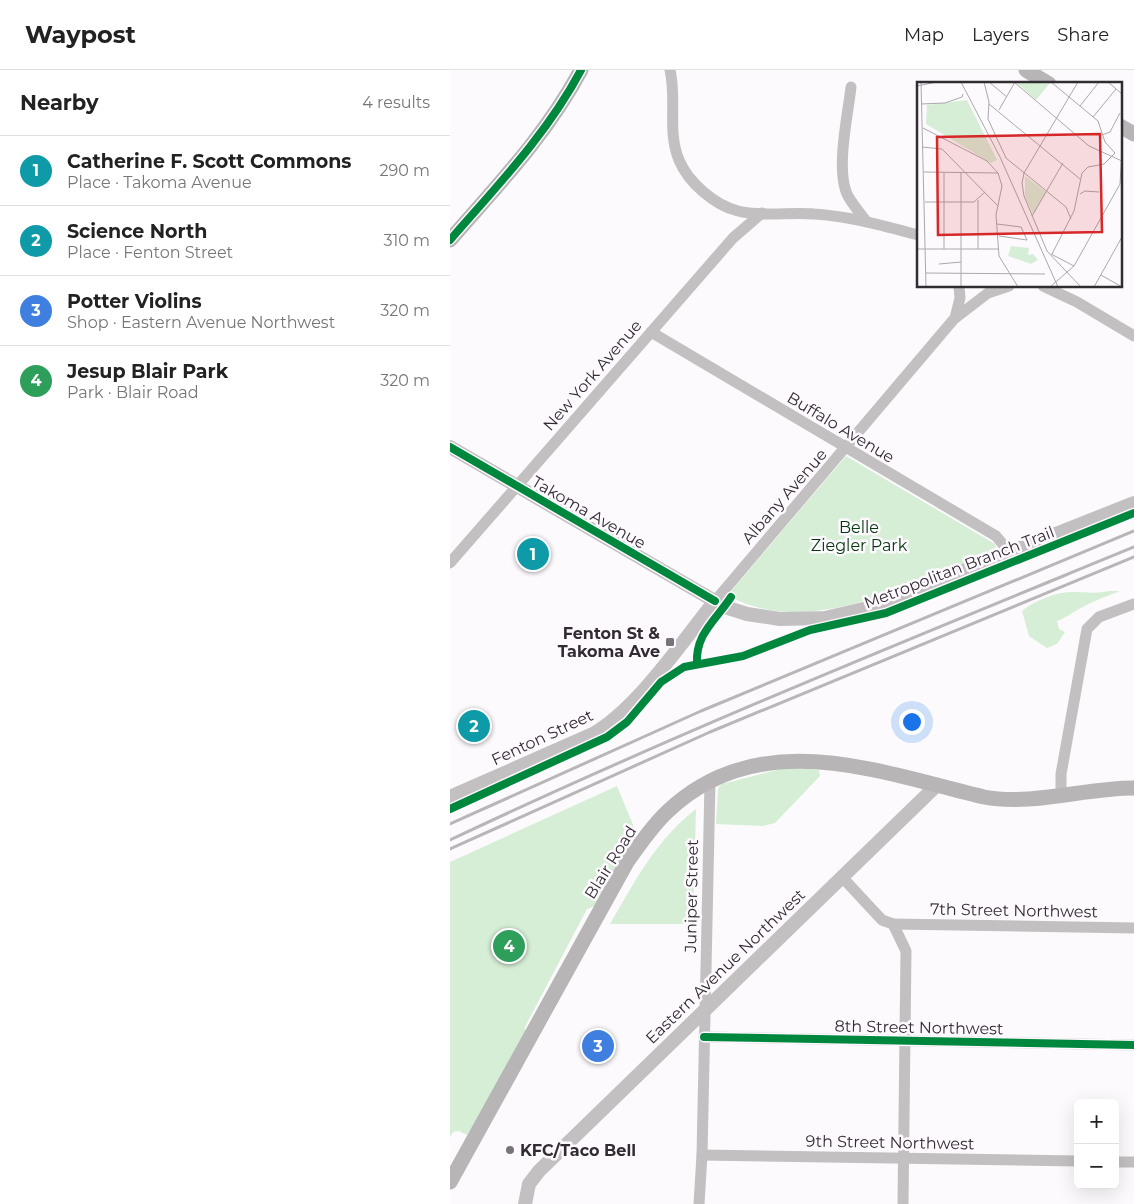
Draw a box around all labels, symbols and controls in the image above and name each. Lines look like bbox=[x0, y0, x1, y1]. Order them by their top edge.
text: Waypost bbox=[25, 20, 136, 49]
text: Map bbox=[904, 24, 944, 46]
text: Layers bbox=[972, 24, 1029, 46]
text: Share bbox=[1057, 24, 1109, 46]
inset map bbox=[917, 82, 1122, 288]
text: Nearby bbox=[20, 90, 99, 115]
text: 4 results bbox=[362, 93, 430, 112]
text: Catherine F. Scott Commons bbox=[67, 150, 351, 173]
text: 1 bbox=[33, 161, 39, 180]
text: 290 m bbox=[379, 161, 430, 180]
text: Place · Takoma Avenue bbox=[67, 173, 252, 192]
text: Science North bbox=[67, 220, 207, 243]
text: 2 bbox=[31, 231, 41, 250]
text: 310 m bbox=[383, 231, 430, 250]
text: Place · Fenton Street bbox=[67, 243, 233, 262]
text: Potter Violins bbox=[67, 290, 202, 313]
text: 3 bbox=[31, 301, 41, 320]
text: 320 m bbox=[380, 301, 430, 320]
text: Shop · Eastern Avenue Northwest bbox=[67, 313, 335, 332]
street label: New York Avenue bbox=[539, 316, 646, 435]
text: Jesup Blair Park bbox=[67, 360, 228, 383]
text: 4 bbox=[30, 371, 42, 390]
text: 320 m bbox=[380, 371, 430, 390]
text: Park · Blair Road bbox=[67, 383, 199, 402]
street label: Buffalo Avenue bbox=[784, 388, 898, 467]
street label: Albany Avenue bbox=[738, 445, 831, 548]
street label: Takoma Avenue bbox=[528, 472, 649, 553]
park label: Belle Ziegler Park bbox=[811, 518, 908, 555]
street label: Metropolitan Branch Trail bbox=[861, 522, 1057, 613]
pin: 1 bbox=[517, 535, 549, 573]
place label: Fenton St & Takoma Ave bbox=[558, 624, 660, 661]
marker: Fenton St & Takoma Ave bbox=[664, 636, 676, 648]
street label: Fenton Street bbox=[488, 705, 596, 769]
pin: 2 bbox=[458, 707, 490, 745]
your location bbox=[899, 709, 925, 735]
street label: Blair Road bbox=[580, 822, 640, 902]
street label: Juniper Street bbox=[681, 839, 702, 954]
street label: Eastern Avenue Northwest bbox=[642, 885, 809, 1048]
street label: 7th Street Northwest bbox=[930, 900, 1099, 921]
pin: 4 bbox=[493, 927, 525, 965]
street label: 8th Street Northwest bbox=[834, 1017, 1004, 1038]
pin: 3 bbox=[582, 1027, 614, 1065]
map controls bbox=[1074, 1099, 1119, 1189]
button: + bbox=[1074, 1099, 1119, 1144]
street label: 9th Street Northwest bbox=[806, 1132, 975, 1153]
place label: KFC/Taco Bell bbox=[520, 1141, 636, 1160]
marker: KFC/Taco Bell bbox=[504, 1144, 516, 1156]
button: − bbox=[1074, 1144, 1119, 1189]

